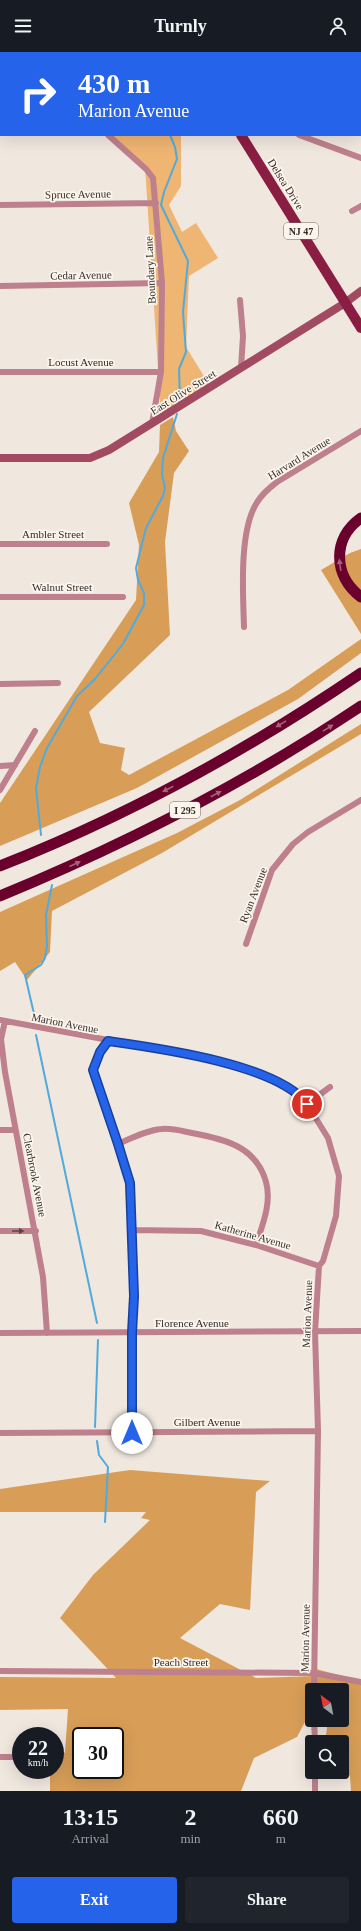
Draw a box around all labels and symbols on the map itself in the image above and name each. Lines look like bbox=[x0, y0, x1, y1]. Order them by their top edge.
street label: Delsea Drive bbox=[266, 156, 306, 212]
street label: Spruce Avenue bbox=[45, 187, 111, 201]
road number: NJ 47 bbox=[284, 223, 318, 239]
street label: Boundary Lane bbox=[142, 236, 158, 304]
street label: Cedar Avenue bbox=[50, 268, 112, 282]
street label: Locust Avenue bbox=[48, 356, 114, 368]
street label: East Olive Street bbox=[148, 367, 218, 417]
street label: Harvard Avenue bbox=[265, 434, 333, 482]
street label: Ambler Street bbox=[22, 528, 84, 540]
one-way arrow bbox=[337, 559, 343, 572]
street label: Walnut Street bbox=[32, 581, 92, 593]
one-way arrow bbox=[275, 721, 287, 728]
one-way arrow bbox=[322, 724, 334, 731]
one-way arrow bbox=[162, 785, 174, 792]
one-way arrow bbox=[210, 791, 222, 797]
road number: I 295 bbox=[170, 802, 200, 818]
one-way arrow bbox=[69, 861, 81, 867]
street label: Ryan Avenue bbox=[237, 866, 269, 924]
street label: Marion Avenue bbox=[31, 1011, 100, 1035]
pin bbox=[290, 1087, 324, 1121]
street label: Clearbrook Avenue bbox=[21, 1132, 49, 1218]
street label: Katherine Avenue bbox=[213, 1218, 293, 1252]
one-way arrow bbox=[12, 1228, 25, 1234]
street label: Marion Avenue bbox=[300, 1280, 314, 1348]
street label: Florence Avenue bbox=[155, 1317, 229, 1329]
position arrow bbox=[111, 1412, 153, 1454]
street label: Gilbert Avenue bbox=[174, 1416, 240, 1428]
street label: Marion Avenue bbox=[298, 1604, 312, 1672]
street label: Peach Street bbox=[154, 1656, 208, 1668]
north arrow bbox=[305, 1683, 349, 1727]
speed limit sign: 30 bbox=[72, 1727, 124, 1779]

